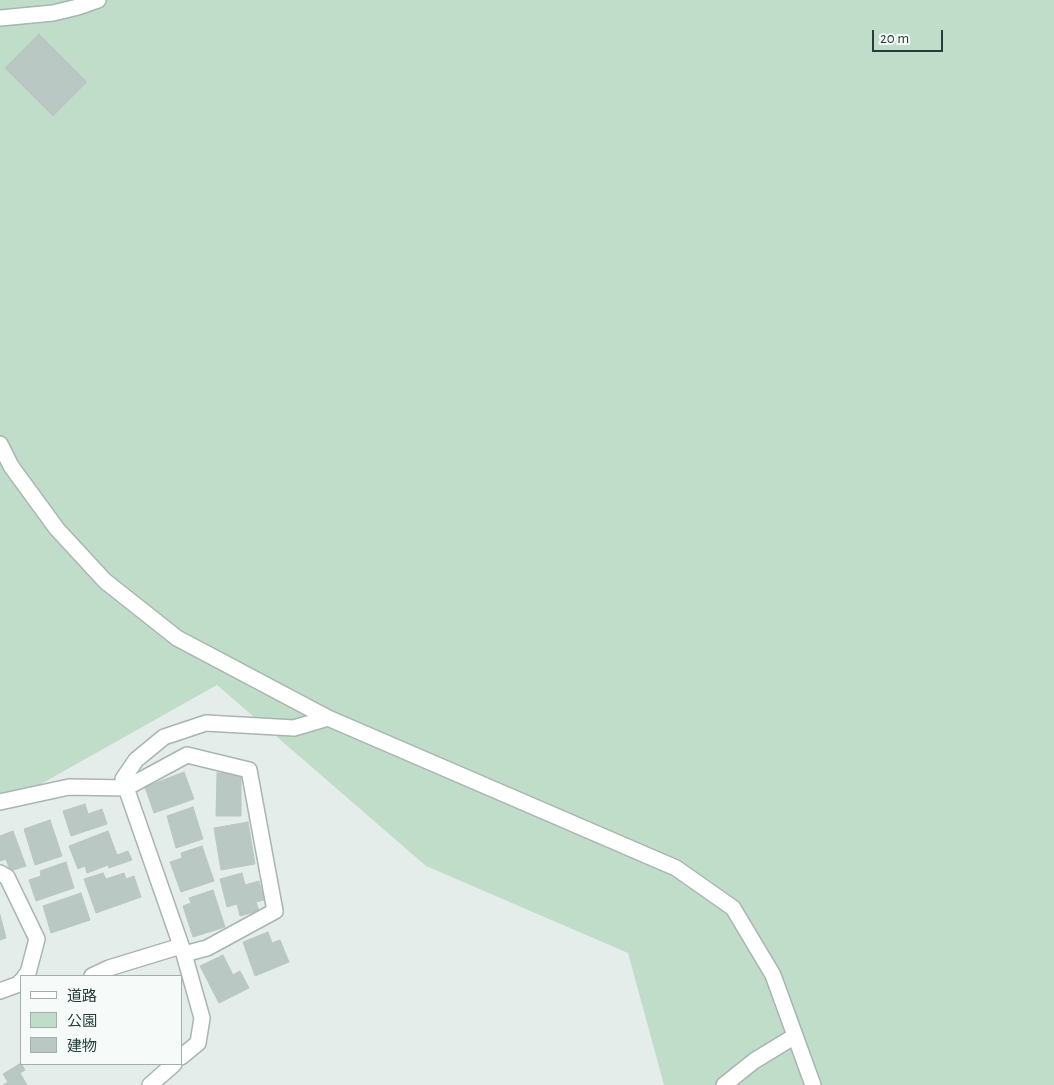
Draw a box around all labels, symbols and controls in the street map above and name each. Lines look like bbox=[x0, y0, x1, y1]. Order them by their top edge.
scale bar bbox=[874, 20, 945, 52]
text: 20 m bbox=[880, 31, 909, 46]
legend bbox=[20, 975, 182, 1065]
text: 道路 bbox=[67, 989, 97, 1004]
text: 公園 bbox=[67, 1014, 97, 1029]
text: 建物 bbox=[67, 1039, 97, 1054]

